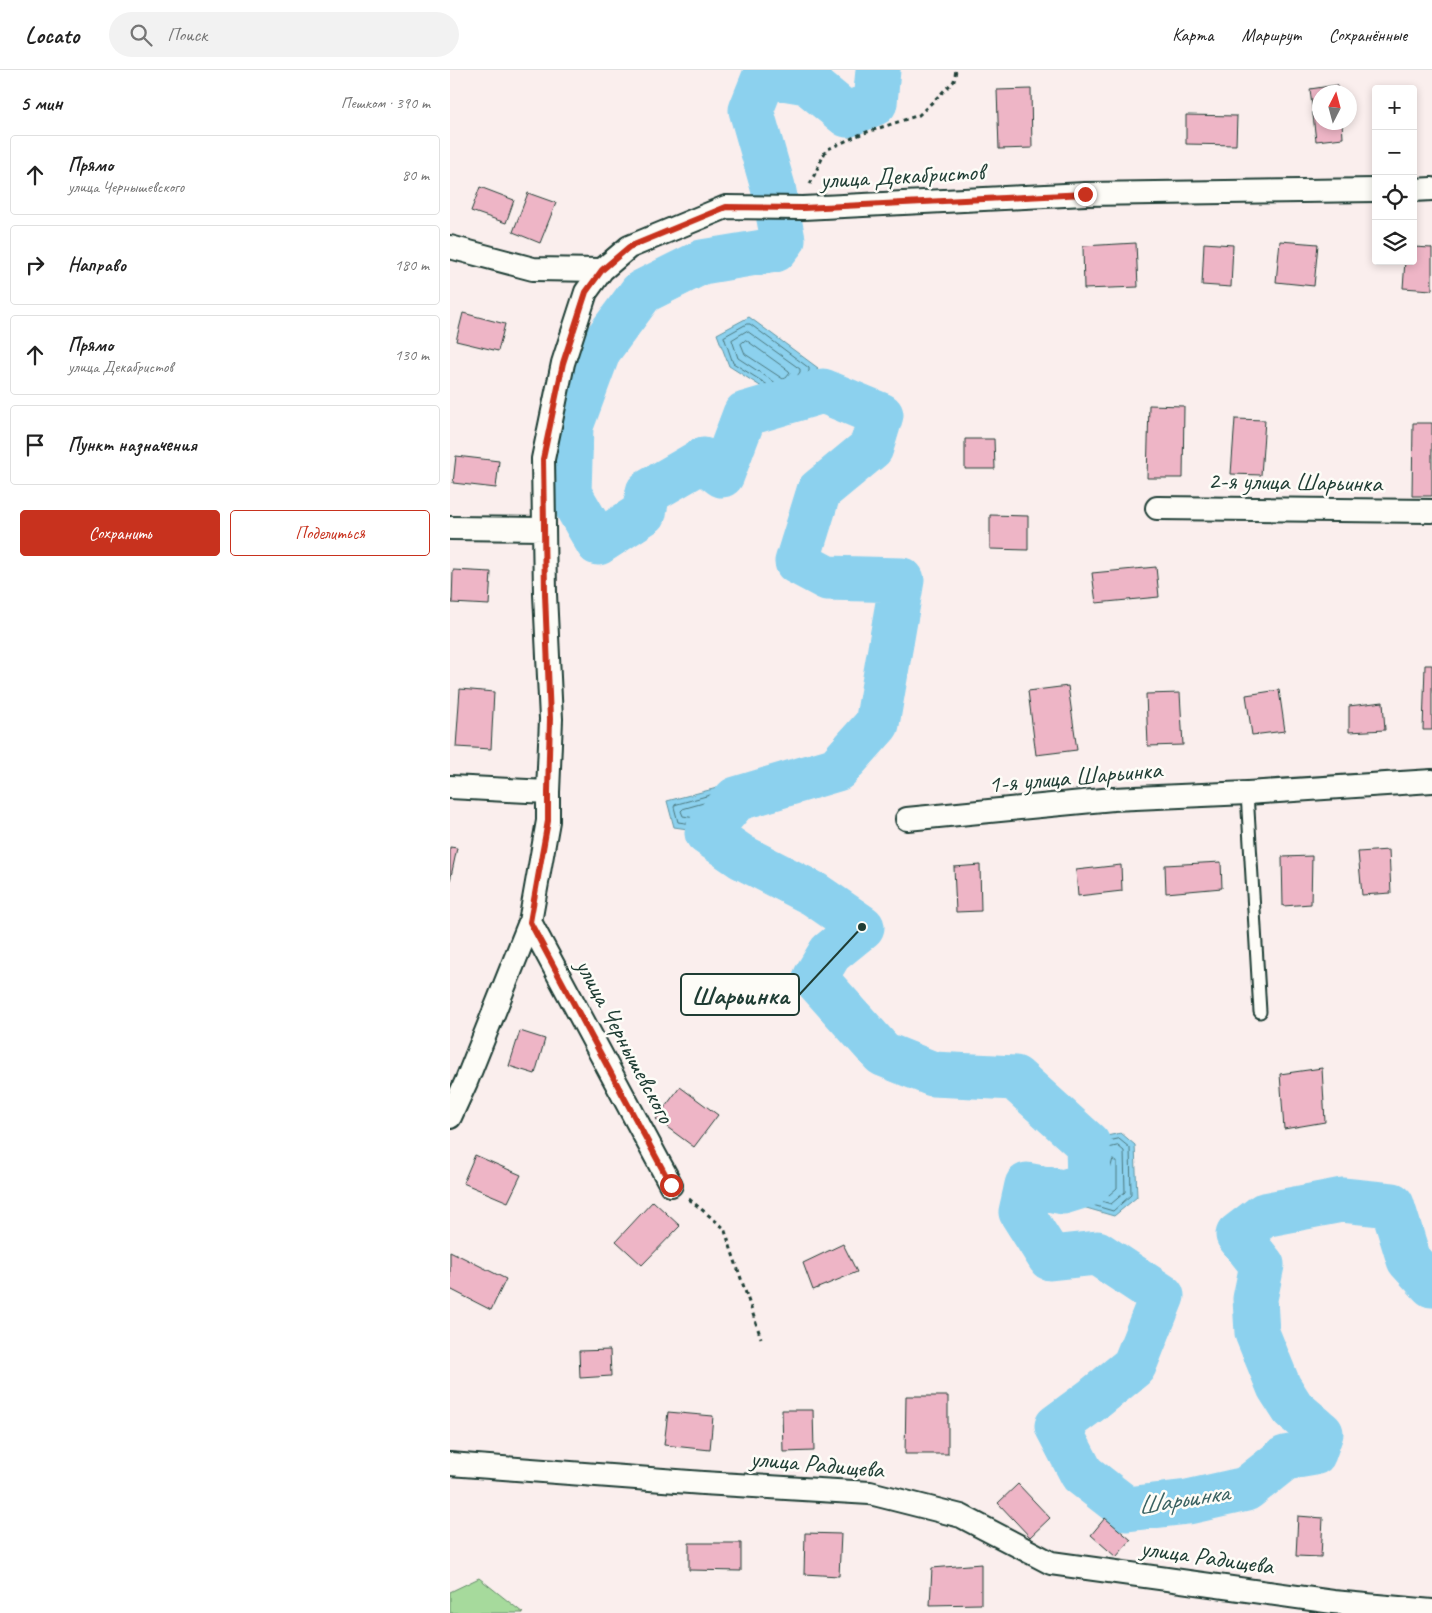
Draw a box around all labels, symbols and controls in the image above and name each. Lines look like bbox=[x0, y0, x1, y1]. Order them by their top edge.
search box bbox=[109, 12, 459, 57]
text: Locato bbox=[25, 20, 79, 50]
icon: search bbox=[127, 21, 155, 49]
text: Поиск bbox=[167, 23, 207, 47]
text: Карта bbox=[1172, 24, 1213, 46]
text: Маршрут bbox=[1241, 24, 1301, 46]
text: Сохранённые bbox=[1329, 24, 1407, 46]
north arrow bbox=[1312, 85, 1357, 130]
map controls bbox=[1372, 85, 1417, 265]
button: + bbox=[1372, 85, 1417, 130]
text: 5 мин bbox=[20, 90, 62, 116]
text: Пешком · 390 m bbox=[341, 93, 430, 113]
button: − bbox=[1372, 130, 1417, 175]
text: Прямо bbox=[68, 153, 113, 177]
street label: улица Декабристов bbox=[817, 155, 990, 196]
icon: ahead bbox=[21, 161, 49, 189]
text: 80 m bbox=[402, 165, 429, 185]
button: locate bbox=[1372, 175, 1417, 220]
text: улица Чернышевского bbox=[68, 177, 184, 197]
route end bbox=[1074, 183, 1097, 206]
button: layers bbox=[1372, 220, 1417, 265]
icon: right bbox=[21, 251, 49, 279]
text: Направо bbox=[68, 253, 126, 277]
text: 180 m bbox=[395, 255, 429, 275]
text: Прямо bbox=[68, 333, 113, 357]
icon: ahead bbox=[21, 341, 49, 369]
text: 130 m bbox=[395, 345, 429, 365]
text: улица Декабристов bbox=[68, 357, 173, 377]
icon: arrive bbox=[21, 431, 49, 459]
text: Пункт назначения bbox=[68, 433, 197, 457]
street label: 2-я улица Шарьинка bbox=[1208, 464, 1384, 500]
button: Сохранить bbox=[20, 510, 220, 556]
button: Поделиться bbox=[230, 510, 430, 556]
street label: 1-я улица Шарьинка bbox=[987, 753, 1165, 801]
street label: улица Чернышевского bbox=[567, 952, 682, 1130]
callout: Шарьинка bbox=[681, 974, 799, 1015]
text: Шарьинка bbox=[691, 979, 791, 1012]
route start bbox=[660, 1174, 683, 1197]
street label: улица Радищева bbox=[747, 1442, 887, 1486]
water label: Шарьинка bbox=[1135, 1475, 1234, 1522]
street label: улица Радищева bbox=[1137, 1532, 1278, 1582]

